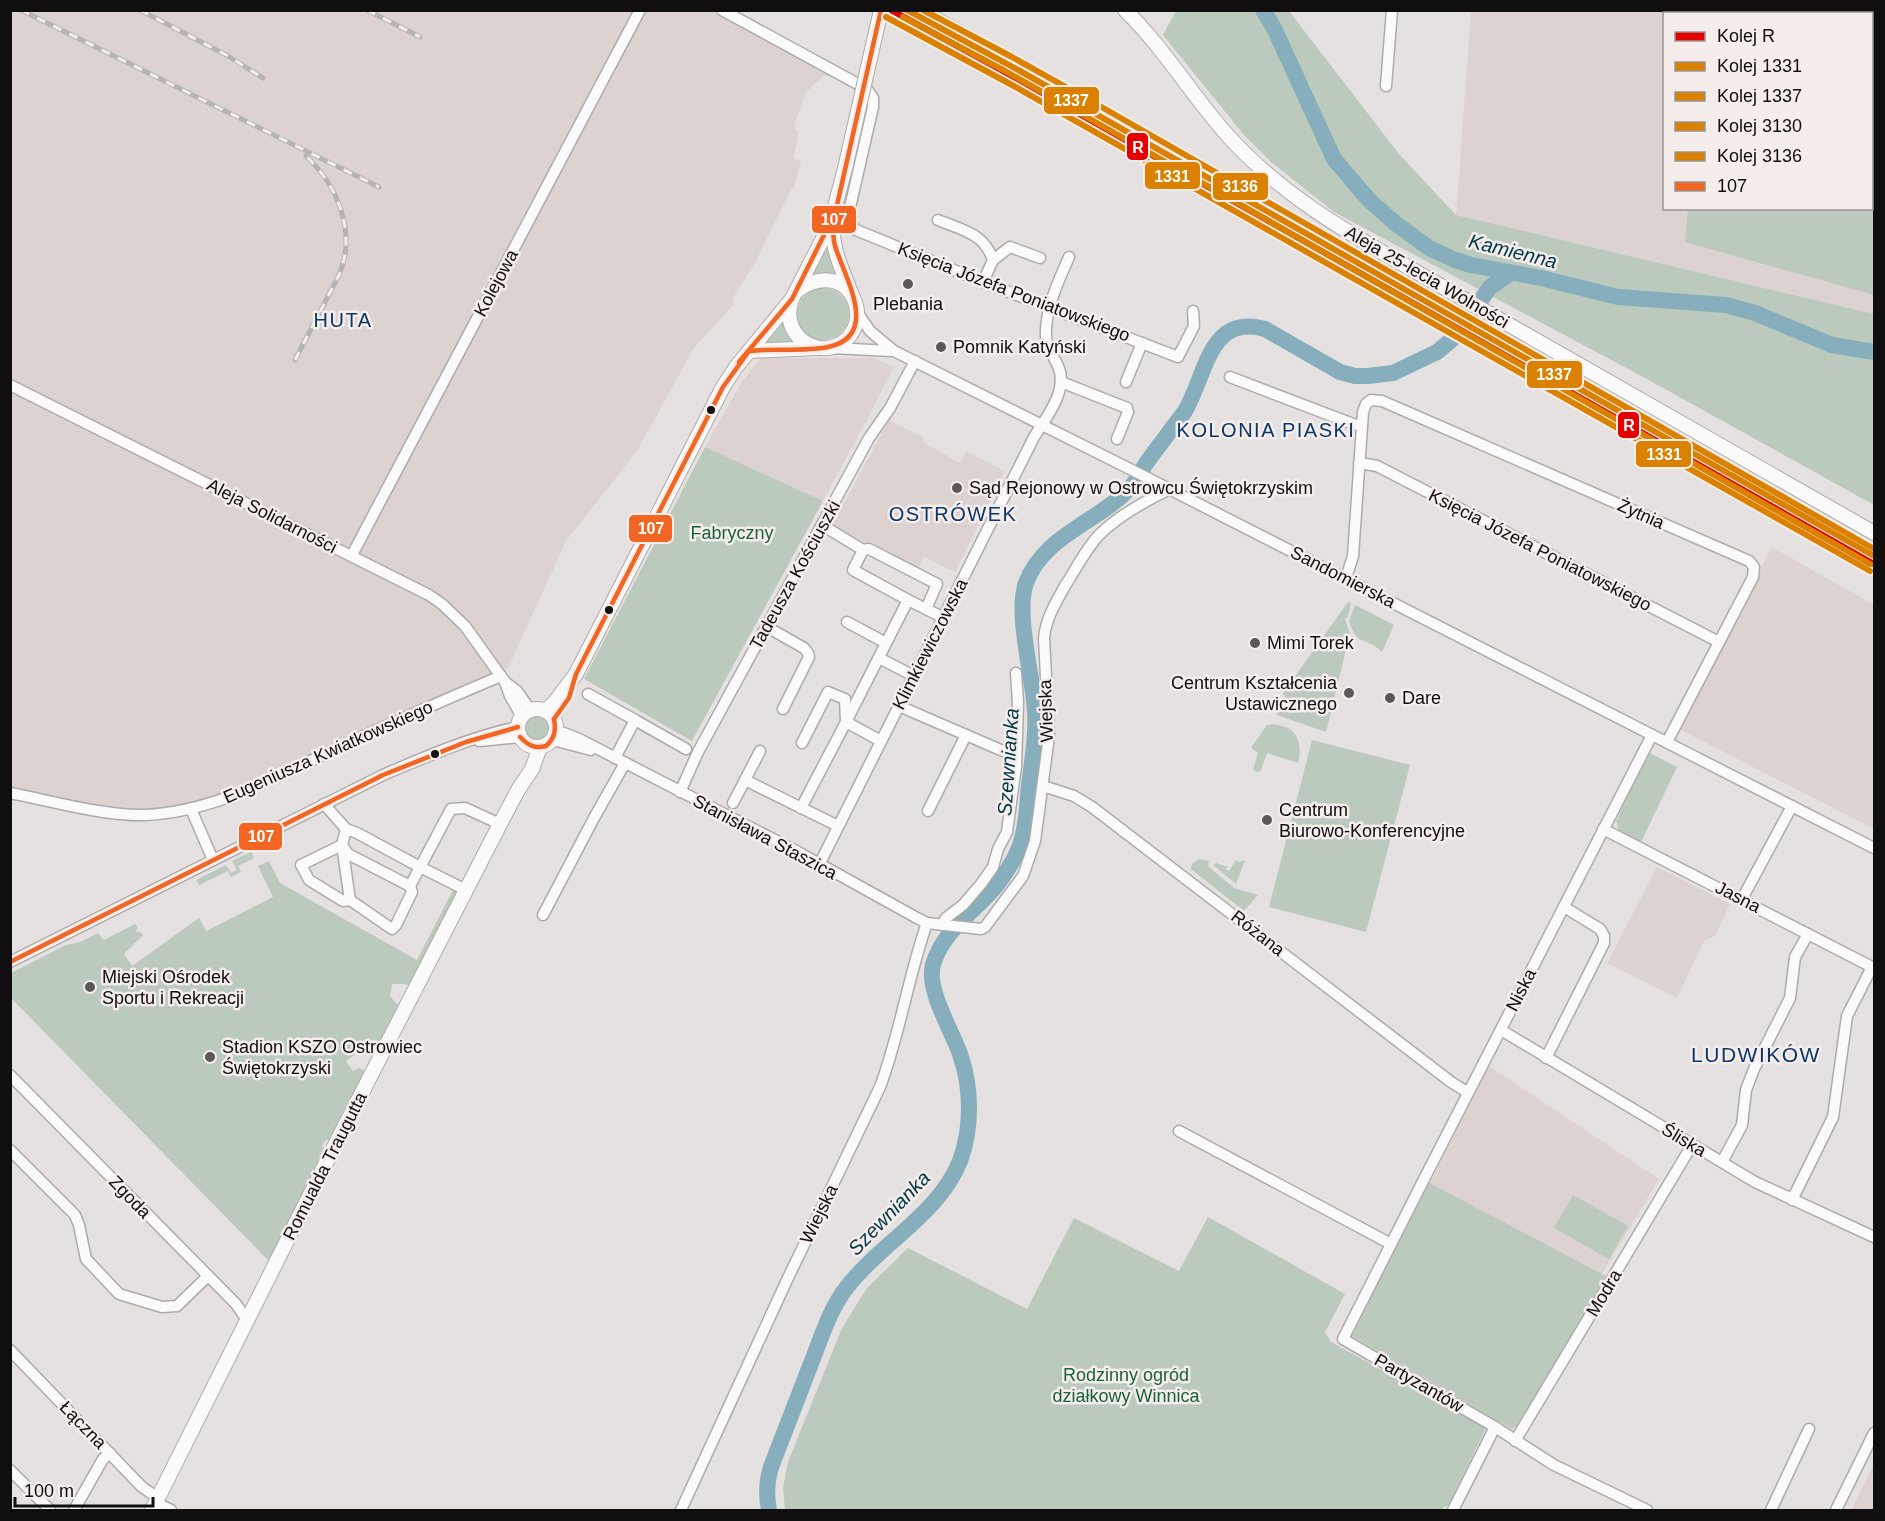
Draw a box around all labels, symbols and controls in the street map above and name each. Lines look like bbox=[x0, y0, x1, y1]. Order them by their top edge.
legend bbox=[1663, 12, 1873, 210]
text: Kolej R bbox=[1717, 26, 1775, 46]
text: Kolej 1331 bbox=[1717, 56, 1802, 76]
line badge: 1337 bbox=[1043, 86, 1100, 115]
text: Kolej 1337 bbox=[1717, 86, 1802, 106]
text: 1337 bbox=[1053, 92, 1089, 109]
text: Kolej 3130 bbox=[1717, 116, 1802, 136]
line badge: R bbox=[1126, 132, 1149, 161]
text: R bbox=[1132, 139, 1144, 156]
text: Kolej 3136 bbox=[1717, 146, 1802, 166]
line badge: 1331 bbox=[1144, 161, 1201, 190]
text: 1331 bbox=[1154, 168, 1190, 185]
line badge: 3136 bbox=[1212, 172, 1269, 201]
text: 107 bbox=[1717, 176, 1747, 196]
text: 3136 bbox=[1222, 178, 1258, 195]
line badge: 107 bbox=[811, 205, 857, 234]
text: 107 bbox=[821, 211, 847, 228]
street label: Aleja 25-lecia Wolności bbox=[1342, 222, 1512, 332]
water label: Kamienna bbox=[1467, 229, 1559, 273]
street label: Księcia Józefa Poniatowskiego bbox=[895, 238, 1133, 346]
street label: Kolejowa bbox=[470, 245, 522, 320]
marker: Plebania bbox=[901, 277, 915, 291]
place label: Plebania bbox=[873, 294, 944, 314]
district label: HUTA bbox=[314, 309, 372, 331]
place label: Pomnik Katyński bbox=[953, 337, 1086, 357]
marker: Pomnik Katyński bbox=[934, 340, 948, 354]
line badge: 1337 bbox=[1526, 360, 1583, 389]
text: 1337 bbox=[1536, 366, 1572, 383]
unlabelled marker bbox=[705, 404, 717, 416]
line badge: R bbox=[1617, 411, 1640, 439]
text: R bbox=[1623, 417, 1635, 434]
district label: KOLONIA PIASKI bbox=[1177, 419, 1355, 441]
line badge: 1331 bbox=[1635, 440, 1692, 468]
text: 1331 bbox=[1646, 446, 1682, 463]
street label: Aleja Solidarności bbox=[204, 475, 340, 557]
place label: Sąd Rejonowy w Ostrowcu Świętokrzyskim bbox=[969, 477, 1313, 498]
marker: Sąd Rejonowy w Ostrowcu Świętokrzyskim bbox=[950, 481, 964, 495]
street label: Księcia Józefa Poniatowskiego bbox=[1425, 485, 1655, 615]
street label: Żytnia bbox=[1615, 495, 1668, 534]
street label: Tadeusza Kościuszki bbox=[746, 497, 844, 653]
district label: OSTRÓWEK bbox=[889, 503, 1017, 525]
line badge: 107 bbox=[628, 514, 673, 543]
text: 107 bbox=[638, 520, 664, 537]
park label: Fabryczny bbox=[690, 523, 774, 543]
street label: Sandomierska bbox=[1287, 542, 1400, 612]
street label: Klimkiewiczowska bbox=[888, 574, 972, 713]
unlabelled marker bbox=[603, 604, 615, 616]
place label: Mimi Torek bbox=[1267, 633, 1355, 653]
marker: Mimi Torek bbox=[1248, 636, 1262, 650]
place label: Centrum Kształcenia Ustawicznego bbox=[1171, 673, 1338, 714]
street label: Wiejska bbox=[1035, 678, 1057, 743]
marker: Centrum Kształcenia Ustawicznego bbox=[1342, 686, 1356, 700]
place label: Dare bbox=[1402, 688, 1441, 708]
marker: Dare bbox=[1383, 691, 1397, 705]
street label: Eugeniusza Kwiatkowskiego bbox=[220, 697, 436, 807]
water label: Szewnianka bbox=[993, 707, 1023, 817]
unlabelled marker bbox=[429, 748, 441, 760]
street label: Stanisława Staszica bbox=[690, 791, 841, 884]
place label: Centrum Biurowo-Konferencyjne bbox=[1279, 800, 1465, 841]
marker: Centrum Biurowo-Konferencyjne bbox=[1260, 813, 1274, 827]
line badge: 107 bbox=[238, 822, 283, 851]
text: 107 bbox=[248, 828, 274, 845]
street label: Jasna bbox=[1712, 877, 1765, 917]
street label: Różana bbox=[1227, 906, 1289, 961]
street label: Niska bbox=[1502, 965, 1541, 1015]
place label: Miejski Ośrodek Sportu i Rekreacji bbox=[102, 967, 244, 1008]
marker: Miejski Ośrodek Sportu i Rekreacji bbox=[83, 980, 97, 994]
place label: Stadion KSZO Ostrowiec Świętokrzyski bbox=[222, 1037, 422, 1078]
district label: LUDWIKÓW bbox=[1691, 1043, 1821, 1066]
marker: Stadion KSZO Ostrowiec Świętokrzyski bbox=[203, 1050, 217, 1064]
street label: Romualda Traugutta bbox=[279, 1088, 371, 1243]
street label: Śliska bbox=[1658, 1118, 1711, 1161]
water label: Szewnianka bbox=[844, 1167, 934, 1259]
street label: Zgoda bbox=[105, 1172, 156, 1223]
street label: Wiejska bbox=[796, 1180, 842, 1247]
street label: Modra bbox=[1582, 1265, 1626, 1320]
street label: Partyzantów bbox=[1371, 1350, 1468, 1417]
park label: Rodzinny ogród działkowy Winnica bbox=[1052, 1365, 1201, 1406]
street label: Łączna bbox=[56, 1397, 111, 1454]
scale bar bbox=[15, 1470, 153, 1508]
text: 100 m bbox=[24, 1481, 74, 1501]

